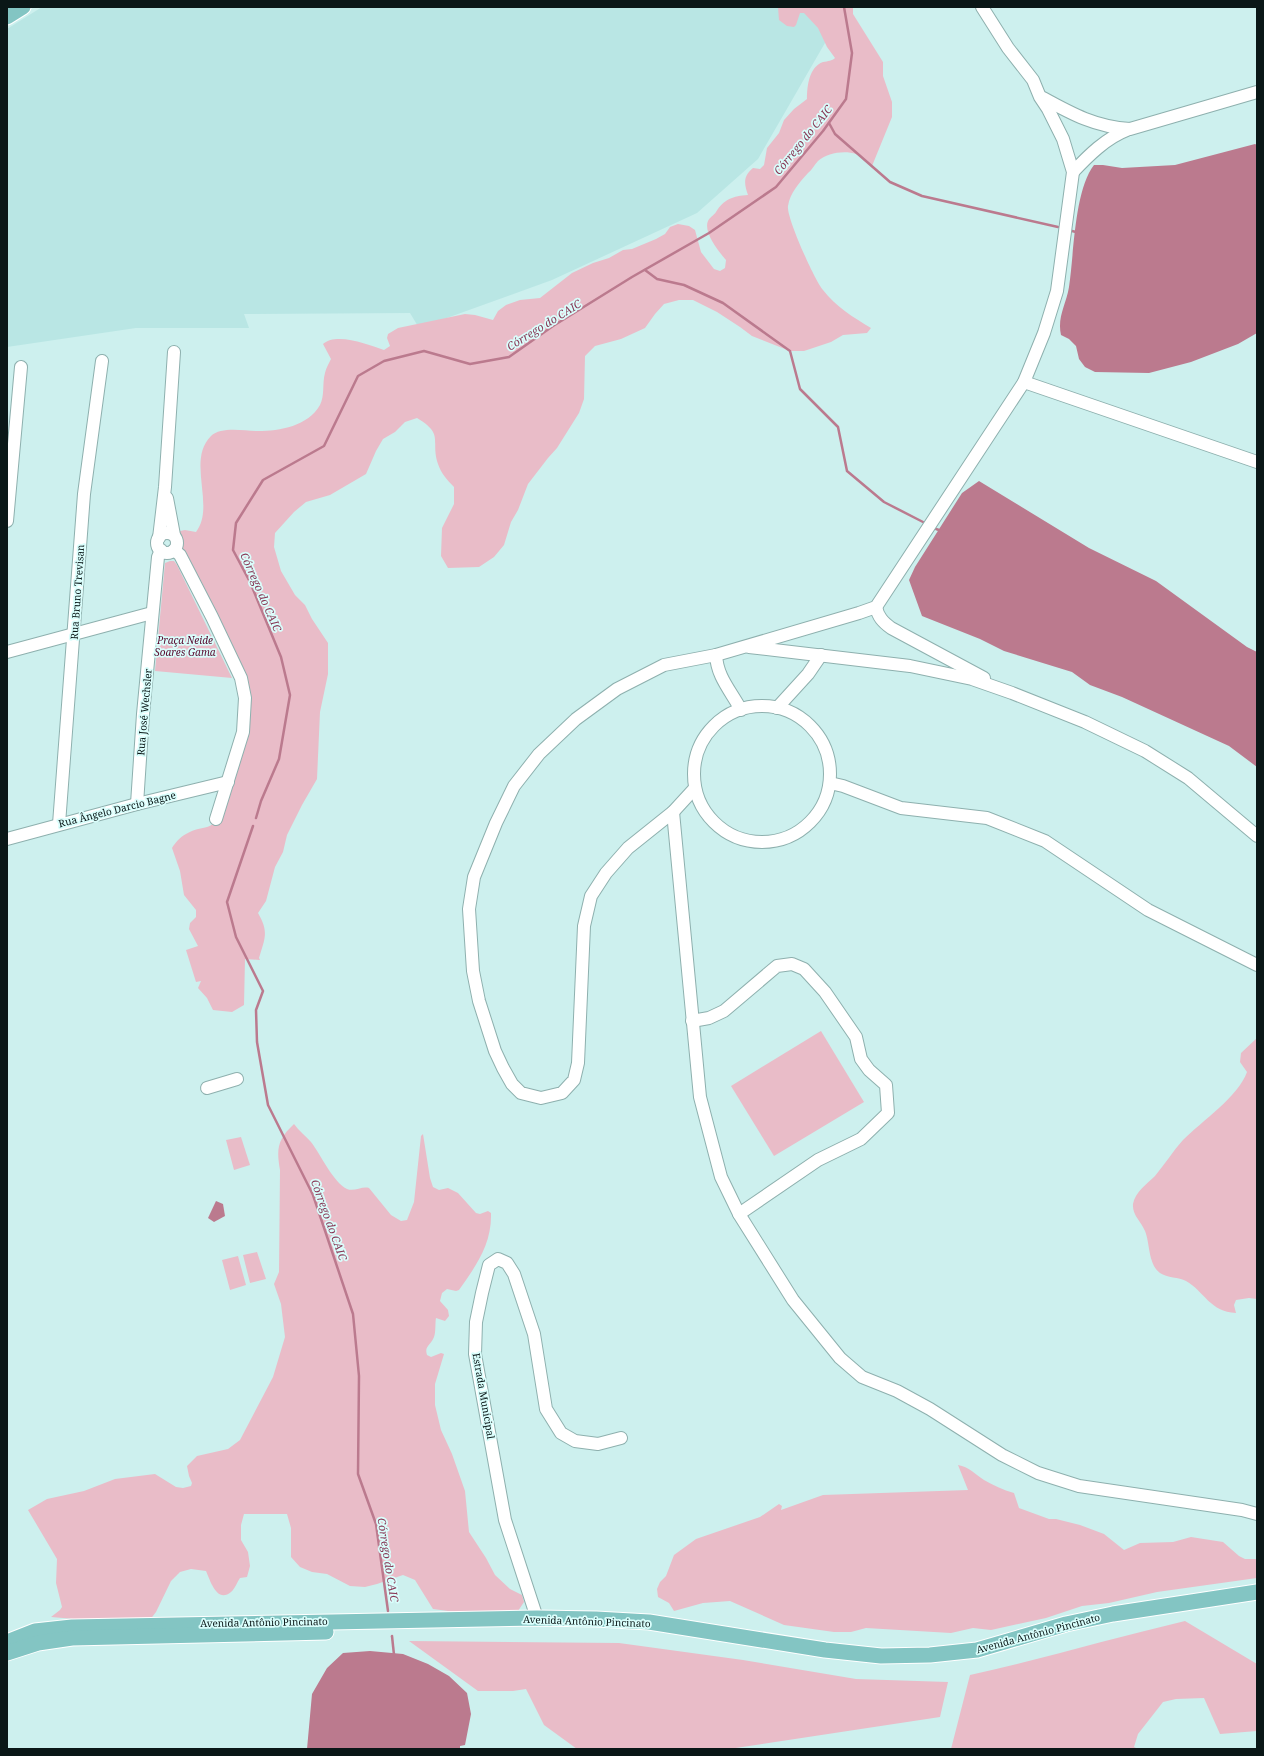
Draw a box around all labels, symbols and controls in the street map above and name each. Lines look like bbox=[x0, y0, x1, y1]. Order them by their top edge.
water label: Córrego do CAIC bbox=[770, 101, 836, 177]
water label: Córrego do CAIC bbox=[504, 295, 585, 353]
street label: Rua Bruno Trevisan bbox=[67, 543, 87, 640]
water label: Córrego do CAIC bbox=[237, 550, 286, 635]
park label: Praça Neide Soares Gama bbox=[154, 633, 216, 659]
street label: Rua José Wechsler bbox=[133, 668, 155, 756]
street label: Rua Ângelo Darcio Bagne bbox=[57, 788, 177, 830]
water label: Córrego do CAIC bbox=[308, 1177, 351, 1263]
street label: Estrada Municipal bbox=[470, 1352, 498, 1440]
water label: Córrego do CAIC bbox=[374, 1517, 403, 1604]
street label: Avenida Antônio Pincinato bbox=[975, 1610, 1102, 1656]
street label: Avenida Antônio Pincinato bbox=[523, 1612, 651, 1630]
street label: Avenida Antônio Pincinato bbox=[200, 1614, 328, 1630]

